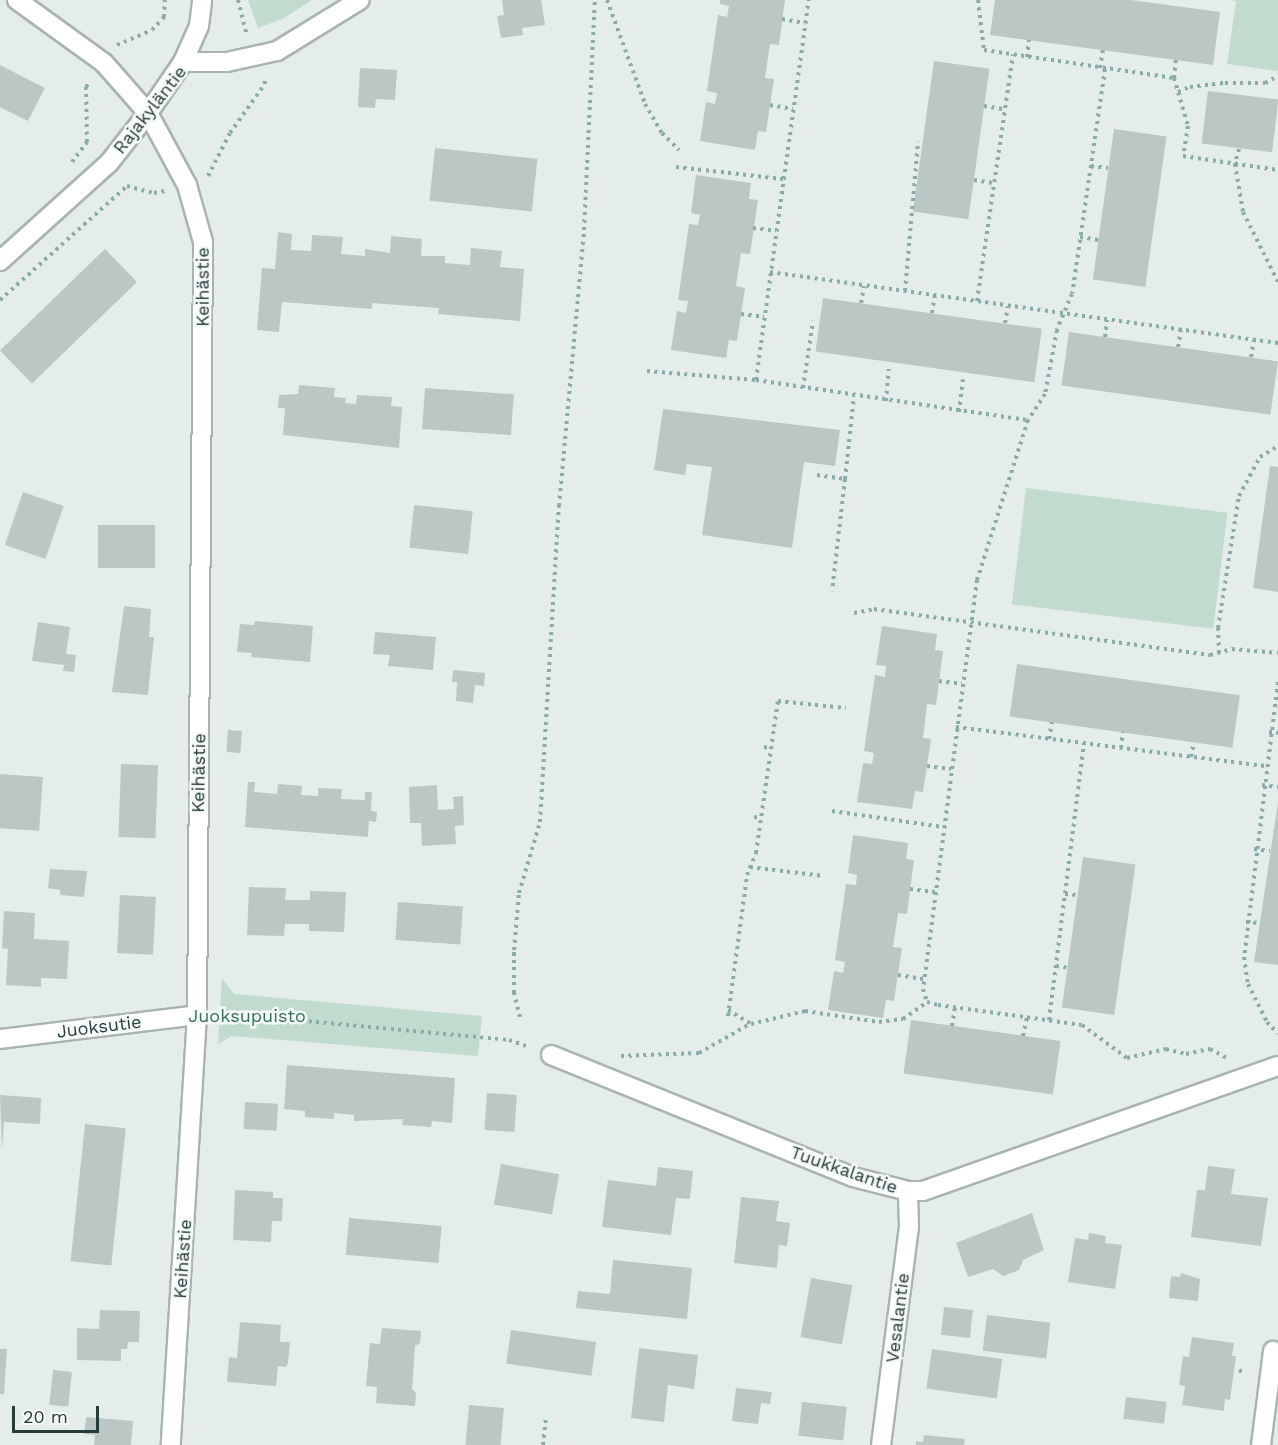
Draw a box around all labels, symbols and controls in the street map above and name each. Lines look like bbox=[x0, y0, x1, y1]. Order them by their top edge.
street label: Rajakyläntie bbox=[109, 62, 191, 158]
street label: Keihästie bbox=[192, 247, 214, 327]
street label: Keihästie bbox=[188, 733, 210, 813]
park label: Juoksupuisto bbox=[188, 1005, 306, 1027]
street label: Juoksutie bbox=[55, 1011, 143, 1043]
street label: Tuukkalantie bbox=[788, 1142, 900, 1198]
street label: Keihästie bbox=[169, 1218, 197, 1300]
street label: Vesalantie bbox=[882, 1272, 914, 1364]
scale bar bbox=[15, 1394, 102, 1432]
text: 20 m bbox=[23, 1406, 68, 1427]

